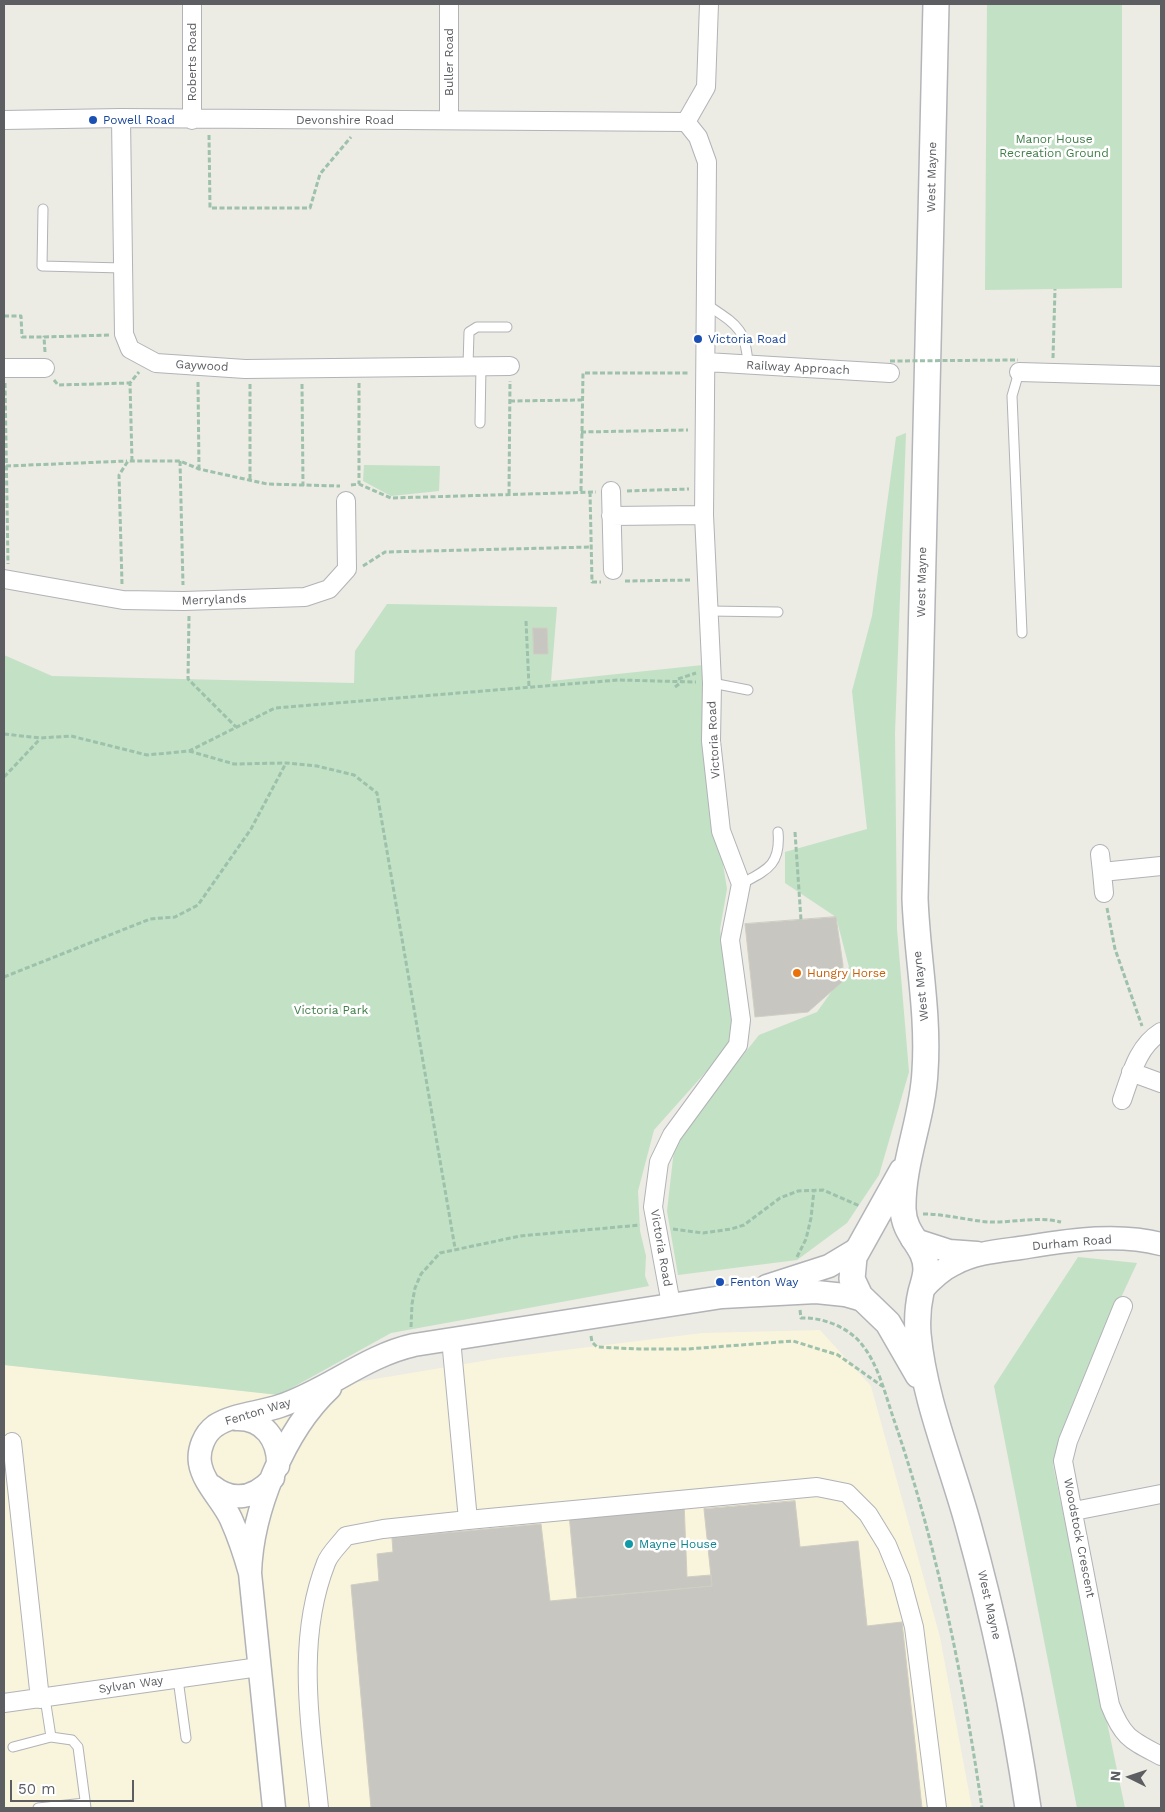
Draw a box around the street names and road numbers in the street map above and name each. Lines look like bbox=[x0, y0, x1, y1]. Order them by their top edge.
street label: Roberts Road bbox=[185, 23, 199, 101]
street label: Buller Road bbox=[442, 28, 456, 96]
street label: Devonshire Road bbox=[296, 113, 394, 127]
street label: West Mayne bbox=[924, 142, 940, 212]
street label: Gaywood bbox=[175, 357, 229, 375]
street label: Railway Approach bbox=[746, 358, 850, 378]
street label: West Mayne bbox=[914, 547, 930, 617]
street label: Merrylands bbox=[181, 592, 247, 608]
street label: Victoria Road bbox=[705, 701, 723, 779]
street label: West Mayne bbox=[910, 950, 932, 1022]
street label: Victoria Road bbox=[647, 1208, 675, 1288]
street label: Durham Road bbox=[1032, 1232, 1112, 1254]
street label: Fenton Way bbox=[223, 1395, 293, 1429]
street label: Woodstock Crescent bbox=[1060, 1477, 1098, 1599]
street label: West Mayne bbox=[974, 1569, 1004, 1641]
street label: Sylvan Way bbox=[98, 1673, 164, 1697]

